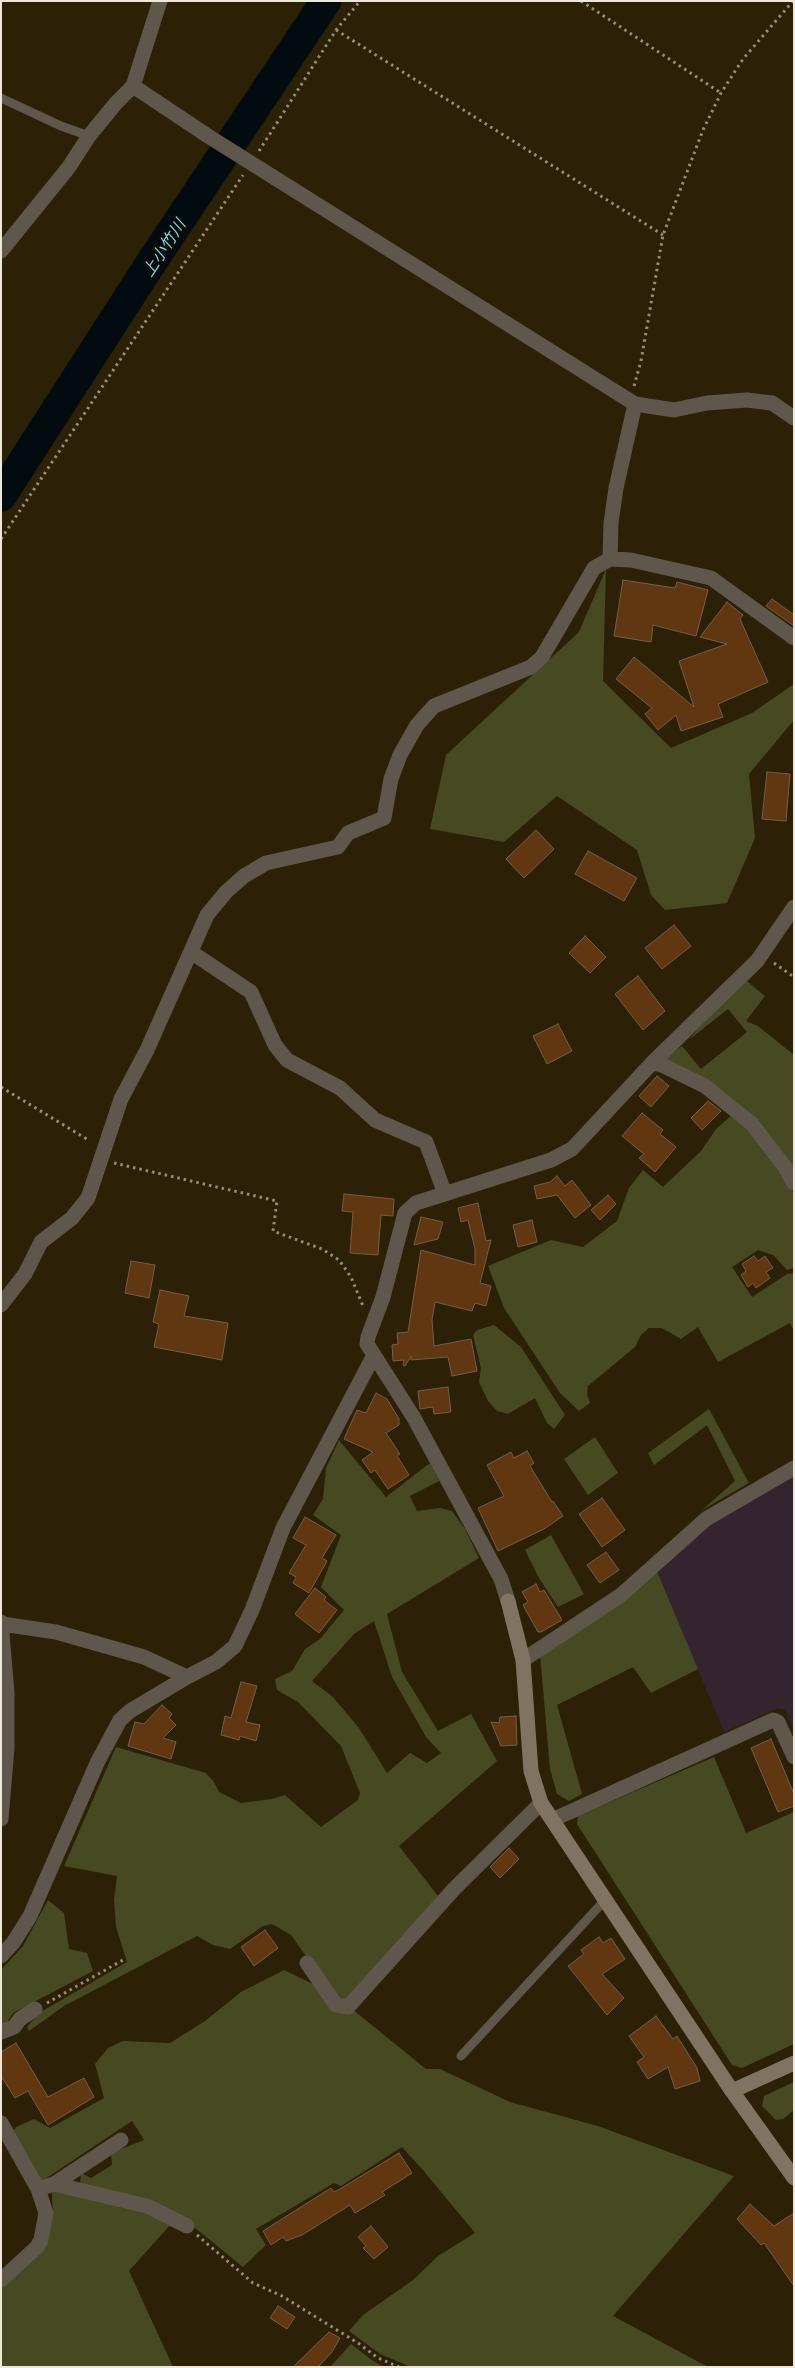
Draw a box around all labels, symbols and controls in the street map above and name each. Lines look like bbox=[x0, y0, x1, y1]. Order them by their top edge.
water label: 上小竹川 bbox=[139, 216, 189, 280]

